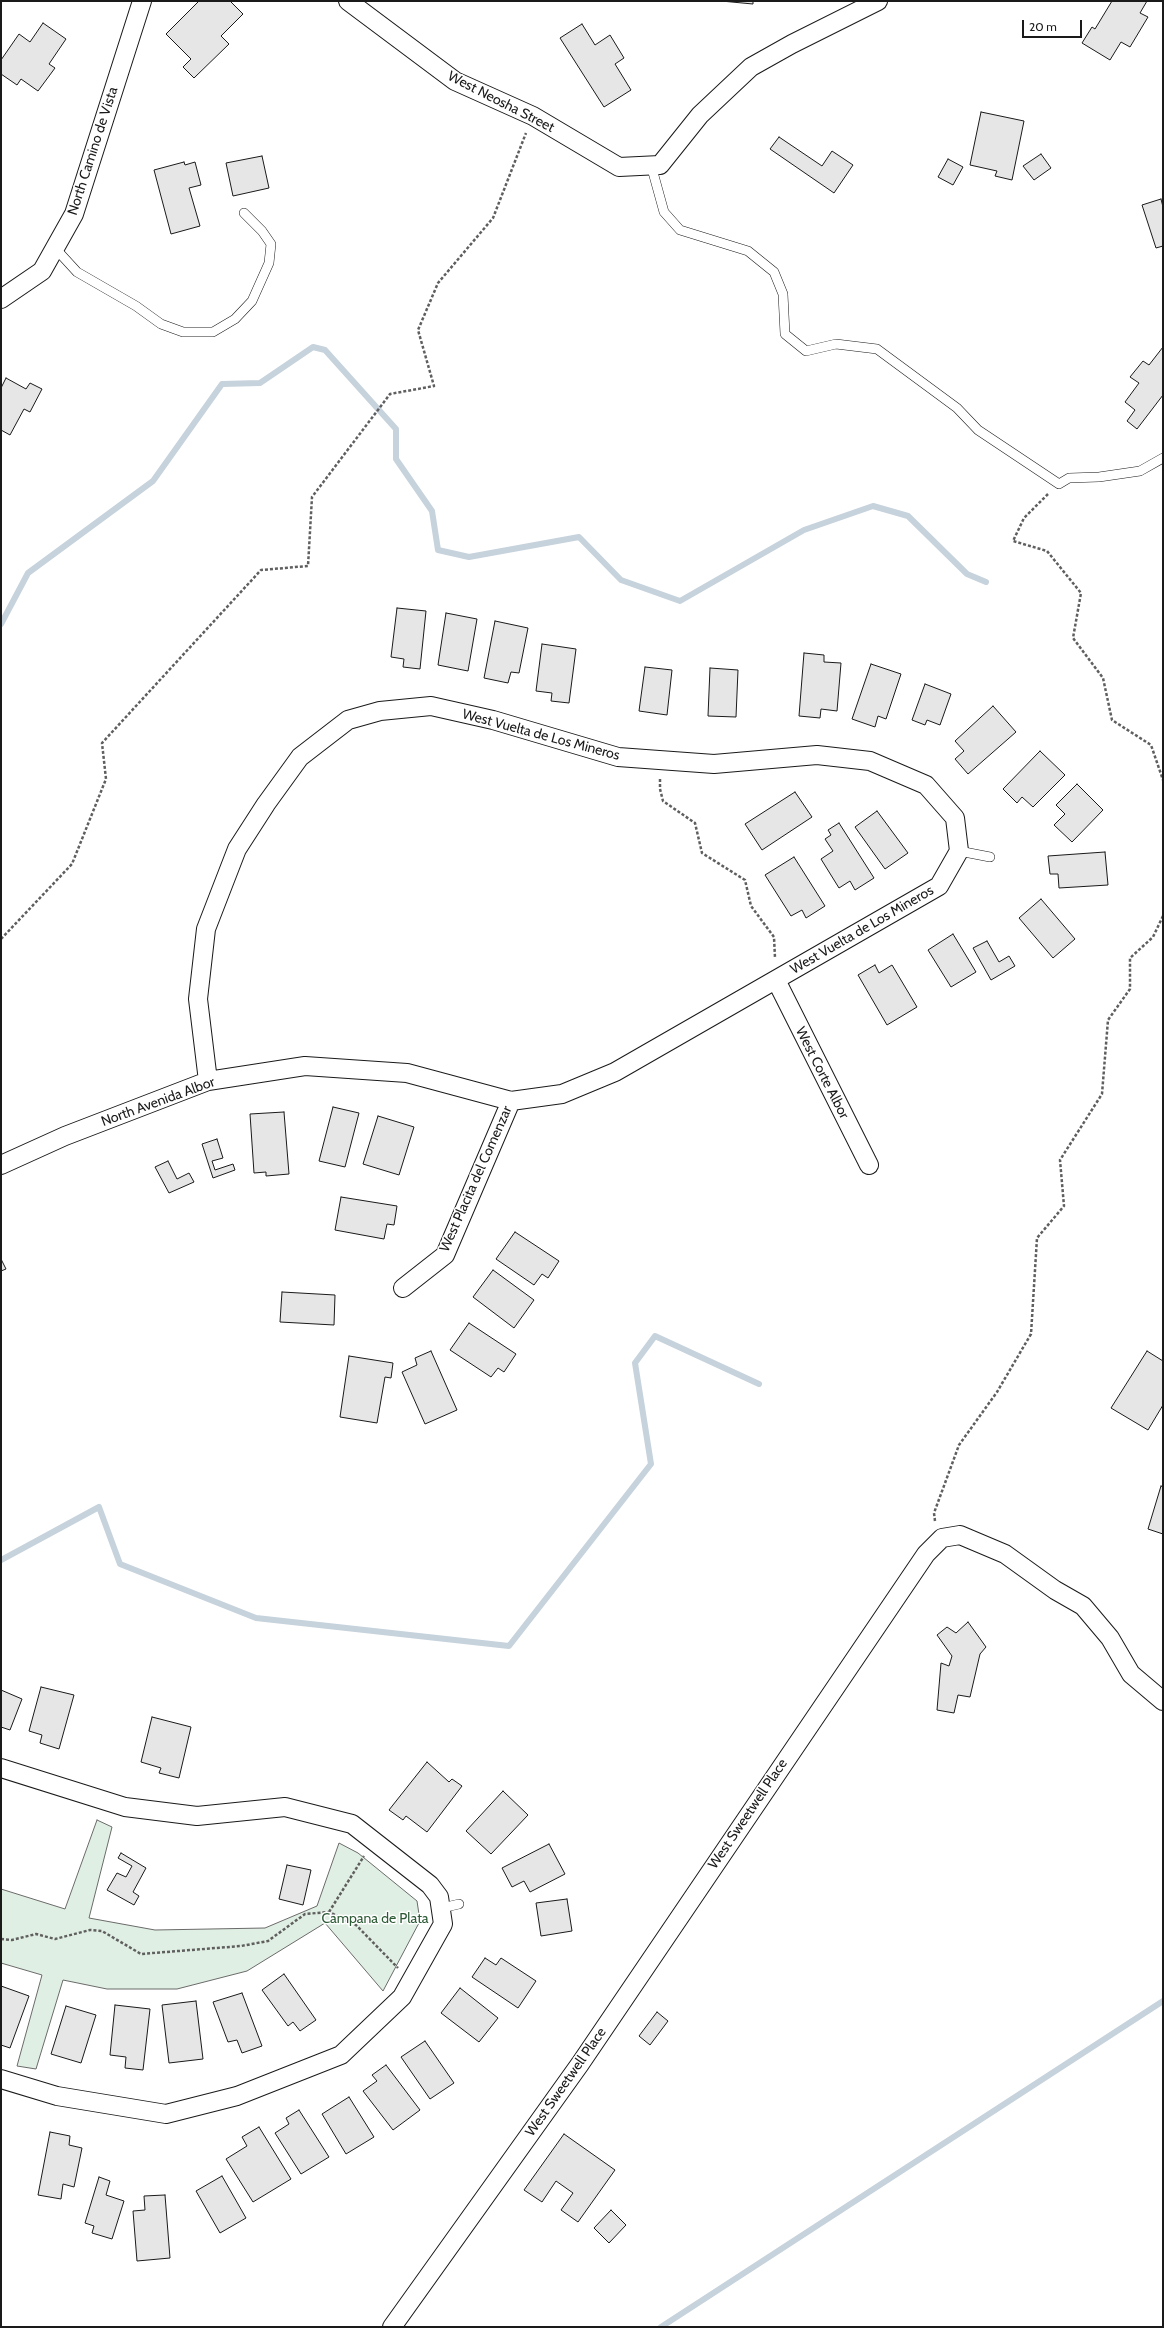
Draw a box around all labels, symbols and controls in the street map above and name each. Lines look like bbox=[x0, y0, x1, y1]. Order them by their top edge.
scale bar bbox=[1024, 12, 1084, 38]
text: 20 m bbox=[1029, 19, 1057, 34]
street label: West Neosha Street bbox=[445, 68, 557, 136]
street label: North Camino de Vista bbox=[64, 85, 122, 217]
street label: West Vuelta de Los Mineros bbox=[460, 706, 622, 764]
street label: West Vuelta de Los Mineros bbox=[787, 882, 937, 978]
street label: West Corte Albor bbox=[792, 1024, 852, 1122]
street label: North Avenida Albor bbox=[99, 1074, 217, 1130]
street label: West Placita del Comenzar bbox=[436, 1103, 516, 1255]
street label: West Sweetwell Place bbox=[705, 1756, 791, 1872]
park label: Campana de Plata bbox=[321, 1911, 429, 1927]
street label: West Sweetwell Place bbox=[522, 2024, 610, 2140]

